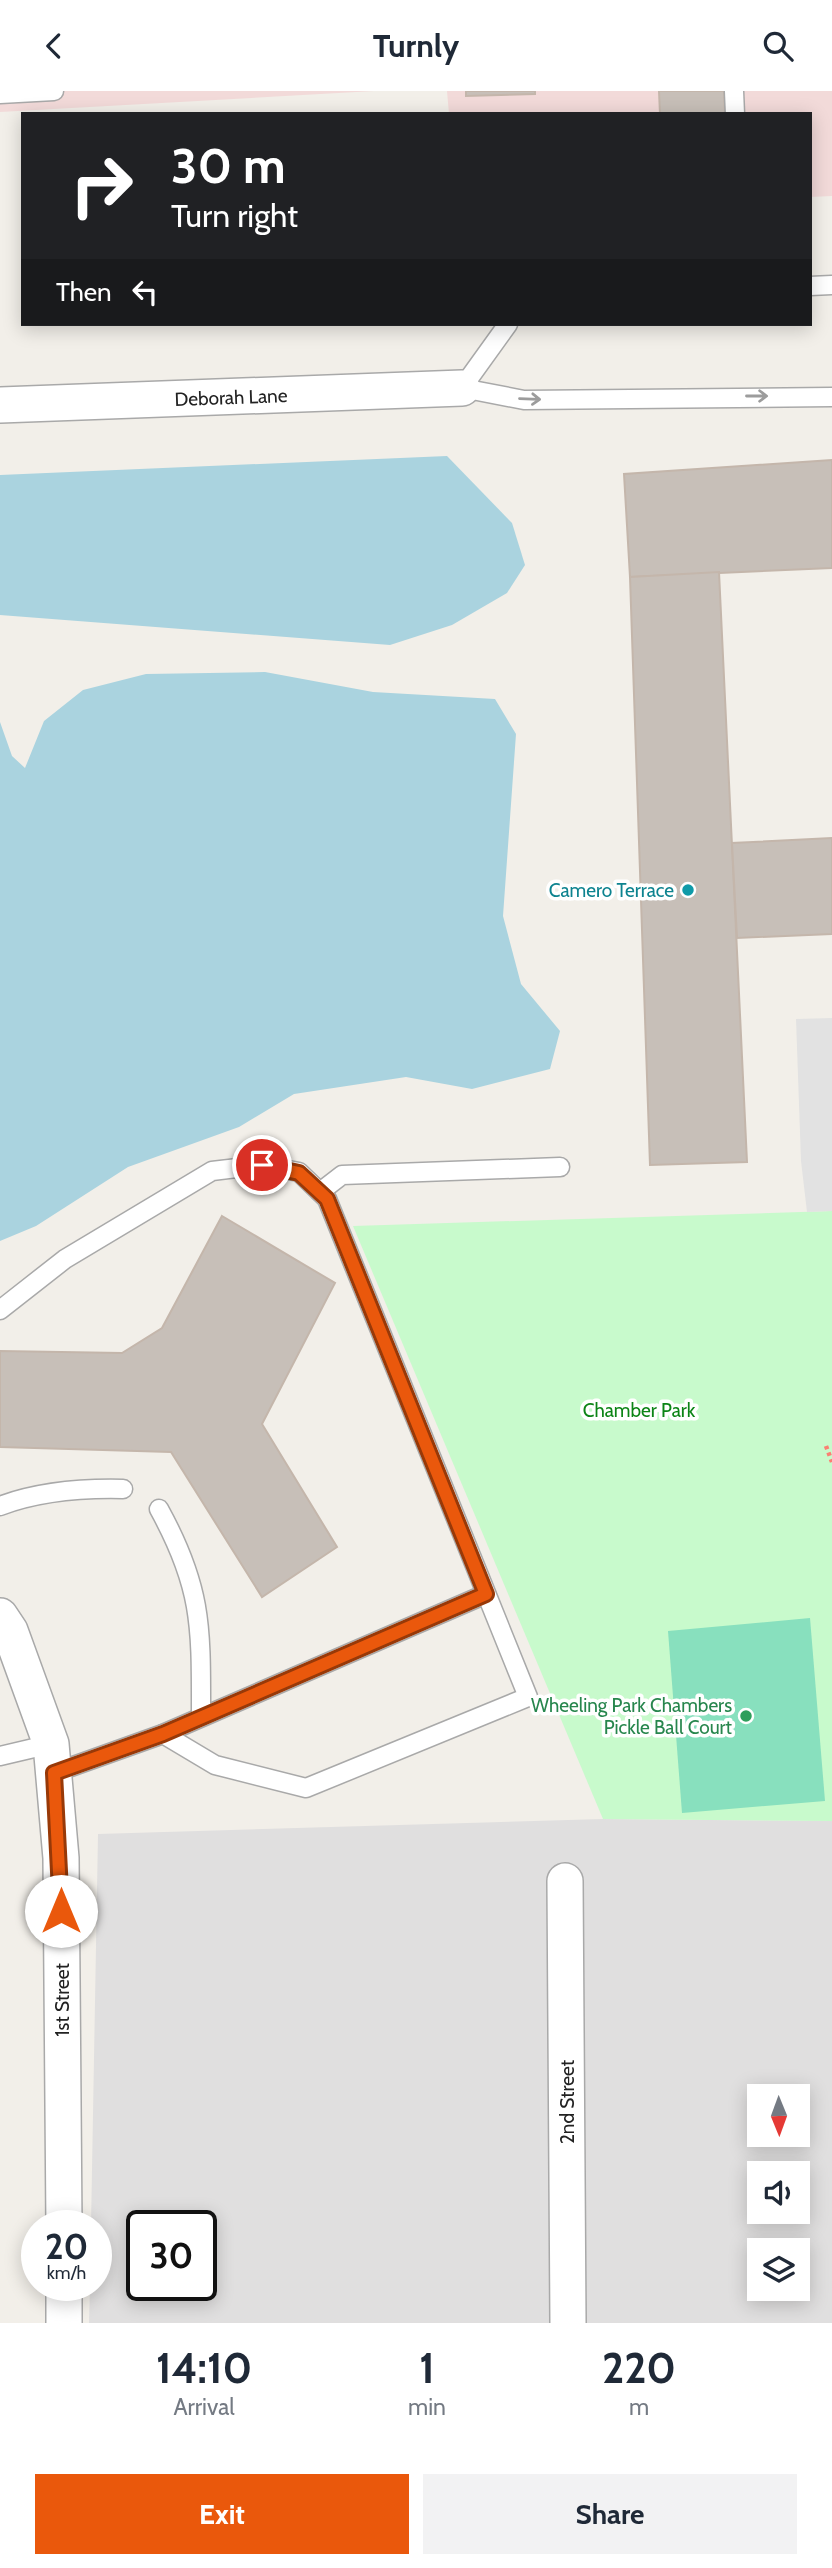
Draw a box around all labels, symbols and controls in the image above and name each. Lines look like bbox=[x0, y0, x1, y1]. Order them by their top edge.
text: Turnly bbox=[373, 26, 459, 65]
icon: back bbox=[35, 27, 73, 65]
icon: search bbox=[759, 27, 797, 65]
text: 30 m bbox=[171, 136, 286, 195]
icon: right bbox=[56, 140, 147, 231]
text: Turn right bbox=[171, 196, 298, 235]
icon: left bbox=[126, 273, 164, 311]
text: Then bbox=[56, 276, 112, 308]
street label: Deborah Lane bbox=[174, 384, 288, 411]
one-way arrow bbox=[745, 389, 768, 403]
one-way arrow bbox=[518, 392, 541, 405]
place label: Camero Terrace bbox=[549, 879, 674, 902]
marker: Camero Terrace bbox=[680, 882, 696, 898]
pin bbox=[232, 1135, 292, 1195]
icon: arrive bbox=[243, 1146, 281, 1184]
park label: Chamber Park bbox=[583, 1399, 696, 1422]
place label: Wheeling Park Chambers Pickle Ball Court bbox=[531, 1694, 733, 1739]
marker: Wheeling Park Chambers Pickle Ball Court bbox=[738, 1708, 754, 1724]
position arrow bbox=[24, 1874, 98, 1948]
street label: 1st Street bbox=[51, 1963, 74, 2037]
street label: 2nd Street bbox=[556, 2059, 579, 2144]
north arrow bbox=[747, 2084, 810, 2147]
map controls bbox=[747, 2084, 810, 2301]
button: sound bbox=[747, 2161, 810, 2224]
speed limit sign: 30 bbox=[126, 2210, 217, 2301]
text: 20 bbox=[45, 2225, 88, 2268]
button: layers bbox=[747, 2238, 810, 2301]
text: km/h bbox=[47, 2262, 86, 2284]
text: 14:10 bbox=[156, 2342, 252, 2394]
text: 1 bbox=[419, 2342, 435, 2394]
text: 220 bbox=[602, 2342, 676, 2394]
text: Arrival bbox=[173, 2393, 235, 2421]
text: min bbox=[408, 2393, 446, 2421]
text: m bbox=[629, 2393, 649, 2421]
button: Exit bbox=[35, 2474, 409, 2554]
button: Share bbox=[423, 2474, 797, 2554]

